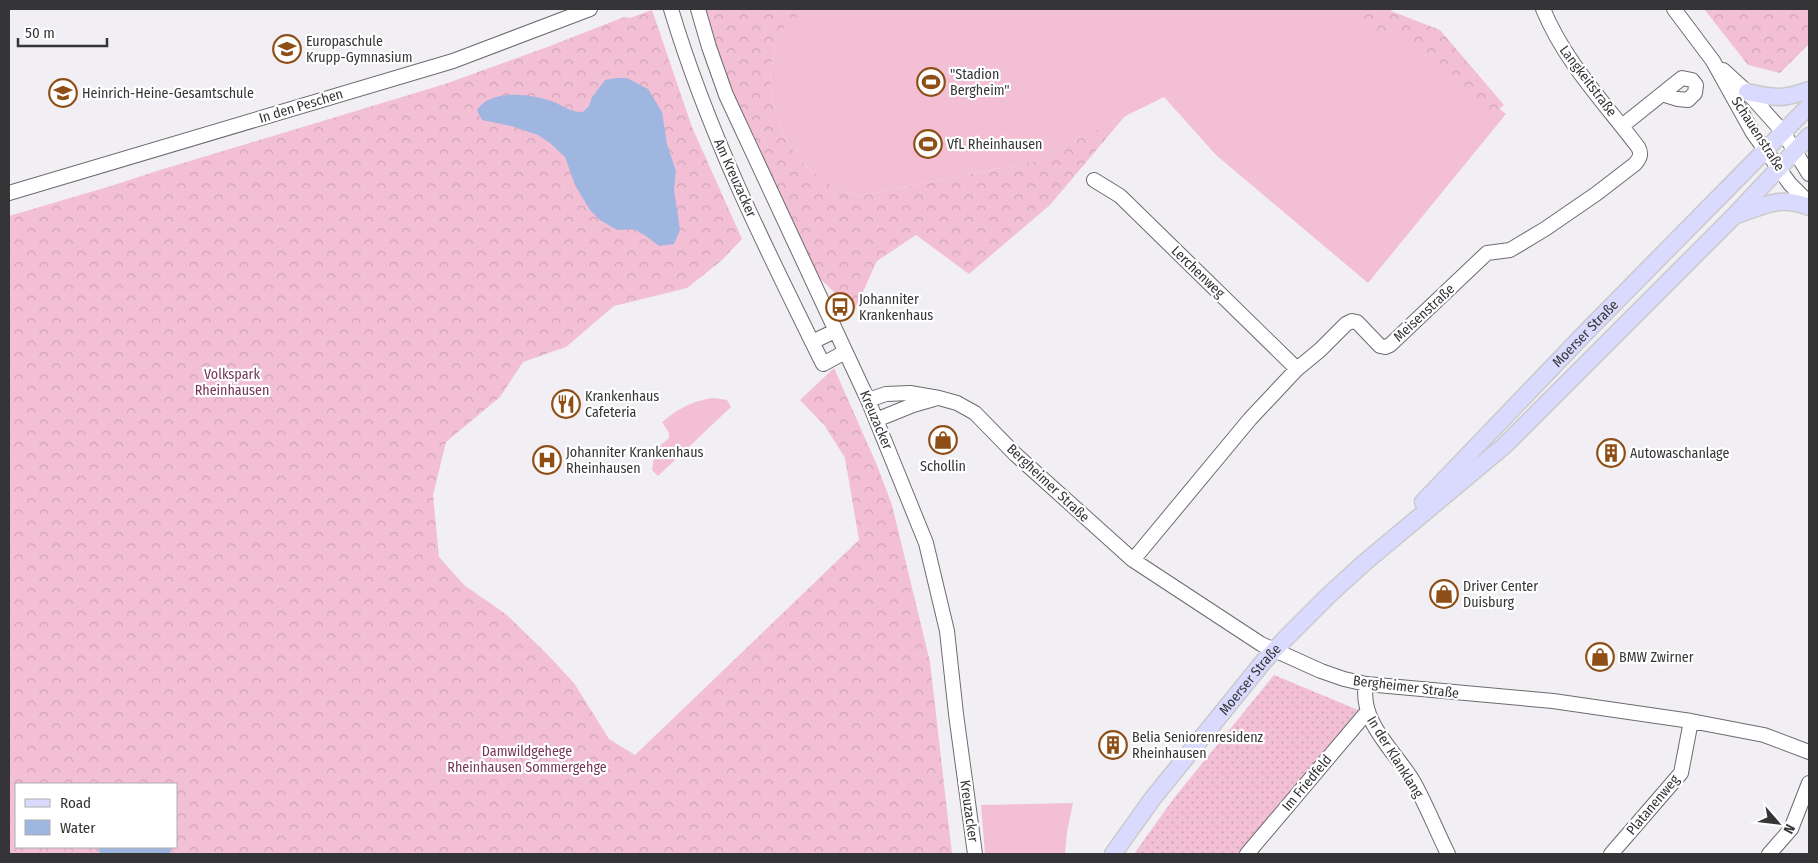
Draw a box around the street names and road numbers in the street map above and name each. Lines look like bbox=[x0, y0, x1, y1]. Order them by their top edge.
street label: Langkeitstraße bbox=[1556, 42, 1620, 120]
street label: In den Peschen bbox=[257, 85, 345, 127]
street label: Schauenstraße bbox=[1728, 94, 1788, 174]
street label: Am Kreuzacker bbox=[710, 136, 760, 220]
street label: Lerchenweg bbox=[1168, 242, 1229, 302]
street label: Meisenstraße bbox=[1390, 280, 1458, 345]
street label: Moerser Straße bbox=[1549, 296, 1622, 371]
street label: Kreuzacker bbox=[856, 388, 896, 452]
street label: Bergheimer Straße bbox=[1003, 440, 1093, 526]
street label: Moerser Straße bbox=[1215, 640, 1284, 718]
street label: Bergheimer Straße bbox=[1352, 672, 1460, 702]
street label: In der Klanklang bbox=[1363, 713, 1427, 801]
street label: Im Friedfeld bbox=[1279, 751, 1335, 815]
street label: Platanenweg bbox=[1623, 771, 1683, 839]
street label: Kreuzacker bbox=[956, 779, 982, 843]

